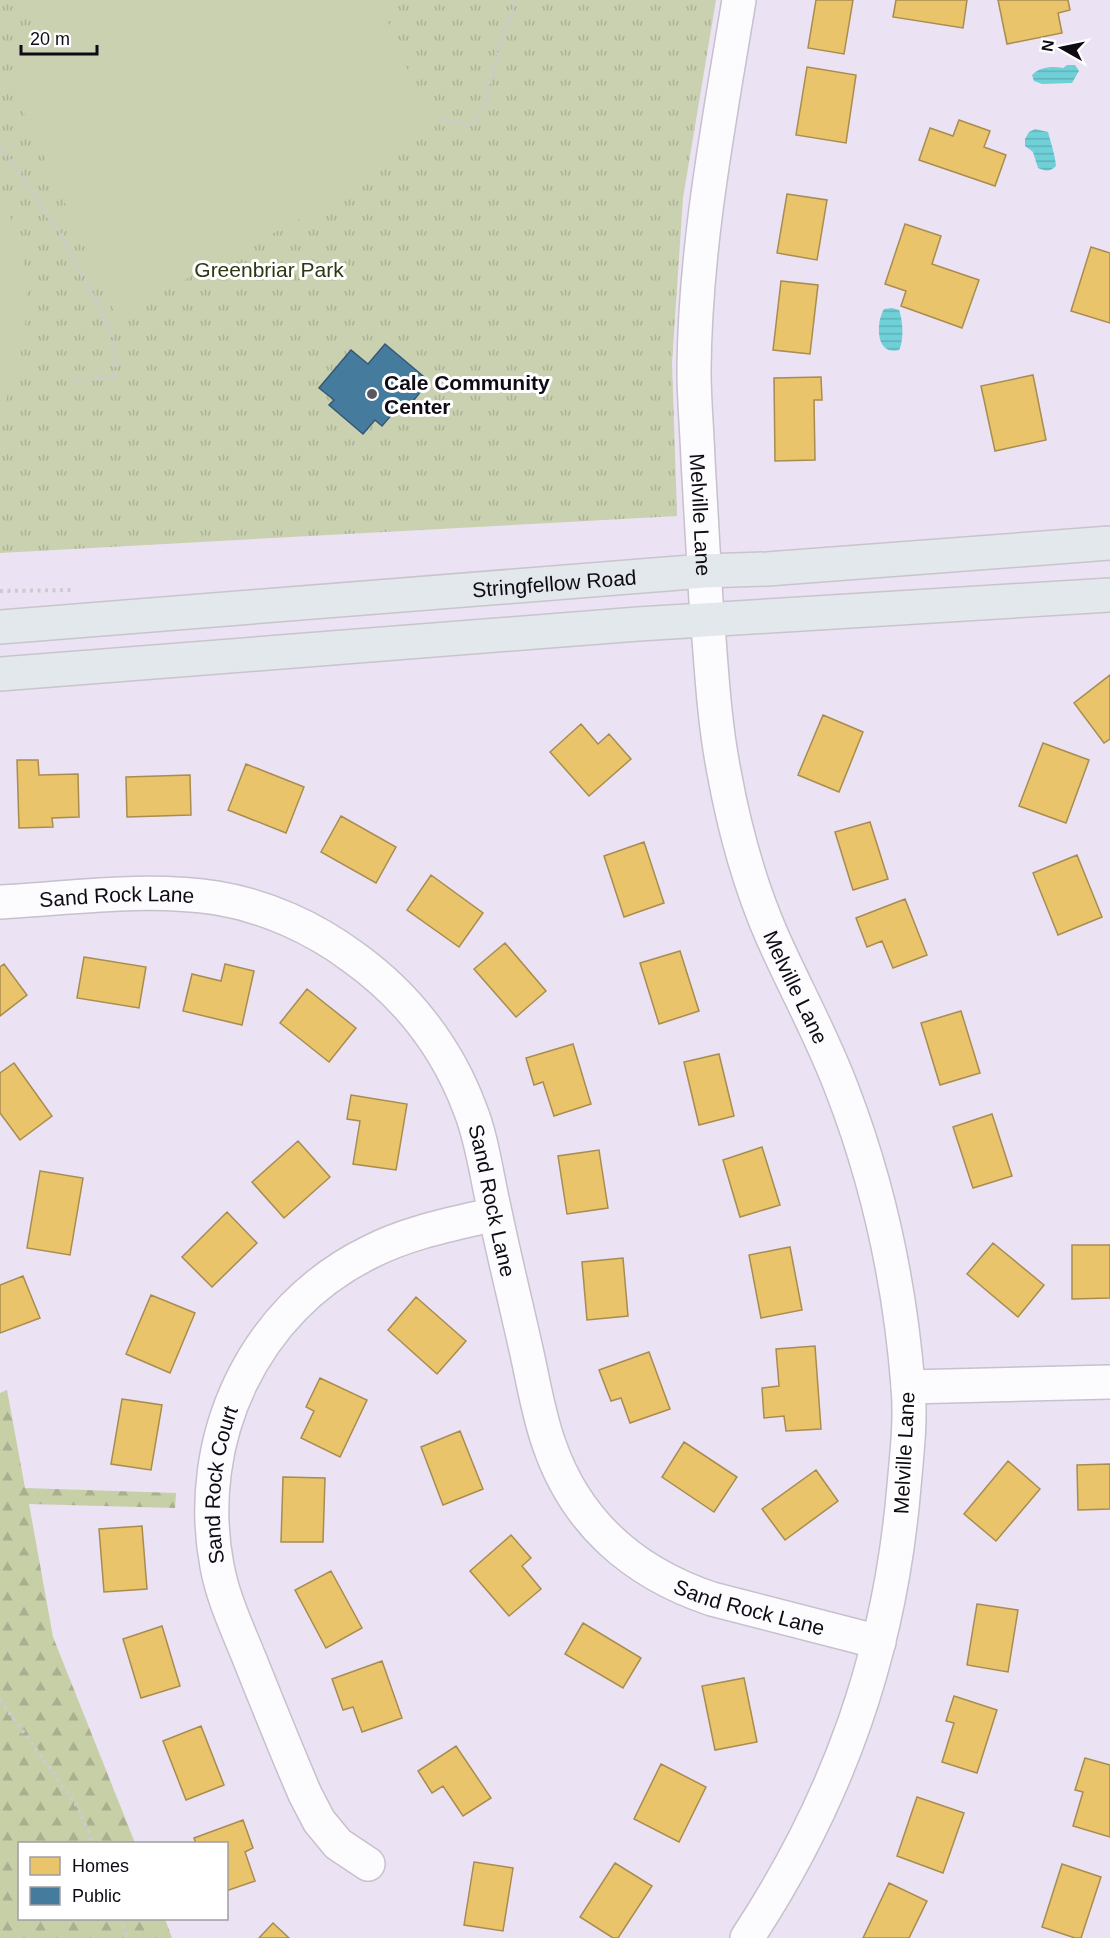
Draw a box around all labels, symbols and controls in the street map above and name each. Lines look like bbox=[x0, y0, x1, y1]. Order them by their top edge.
scale bar bbox=[21, 18, 98, 56]
north arrow bbox=[1032, 18, 1092, 78]
text: 20 m bbox=[30, 29, 70, 49]
text: N bbox=[1038, 39, 1057, 53]
park label: Greenbriar Park bbox=[194, 258, 344, 281]
place label: Cale Community Center bbox=[384, 371, 550, 418]
marker: Cale Community Center bbox=[365, 387, 379, 401]
street label: Melville Lane bbox=[686, 453, 716, 577]
street label: Stringfellow Road bbox=[471, 565, 637, 601]
street label: Sand Rock Lane bbox=[38, 882, 195, 911]
street label: Melville Lane bbox=[759, 927, 833, 1047]
street label: Sand Rock Lane bbox=[465, 1121, 520, 1279]
street label: Melville Lane bbox=[889, 1391, 919, 1515]
street label: Sand Rock Court bbox=[200, 1402, 242, 1566]
street label: Sand Rock Lane bbox=[671, 1574, 827, 1639]
legend bbox=[18, 1842, 228, 1920]
text: Homes bbox=[72, 1856, 129, 1876]
text: Public bbox=[72, 1886, 121, 1906]

